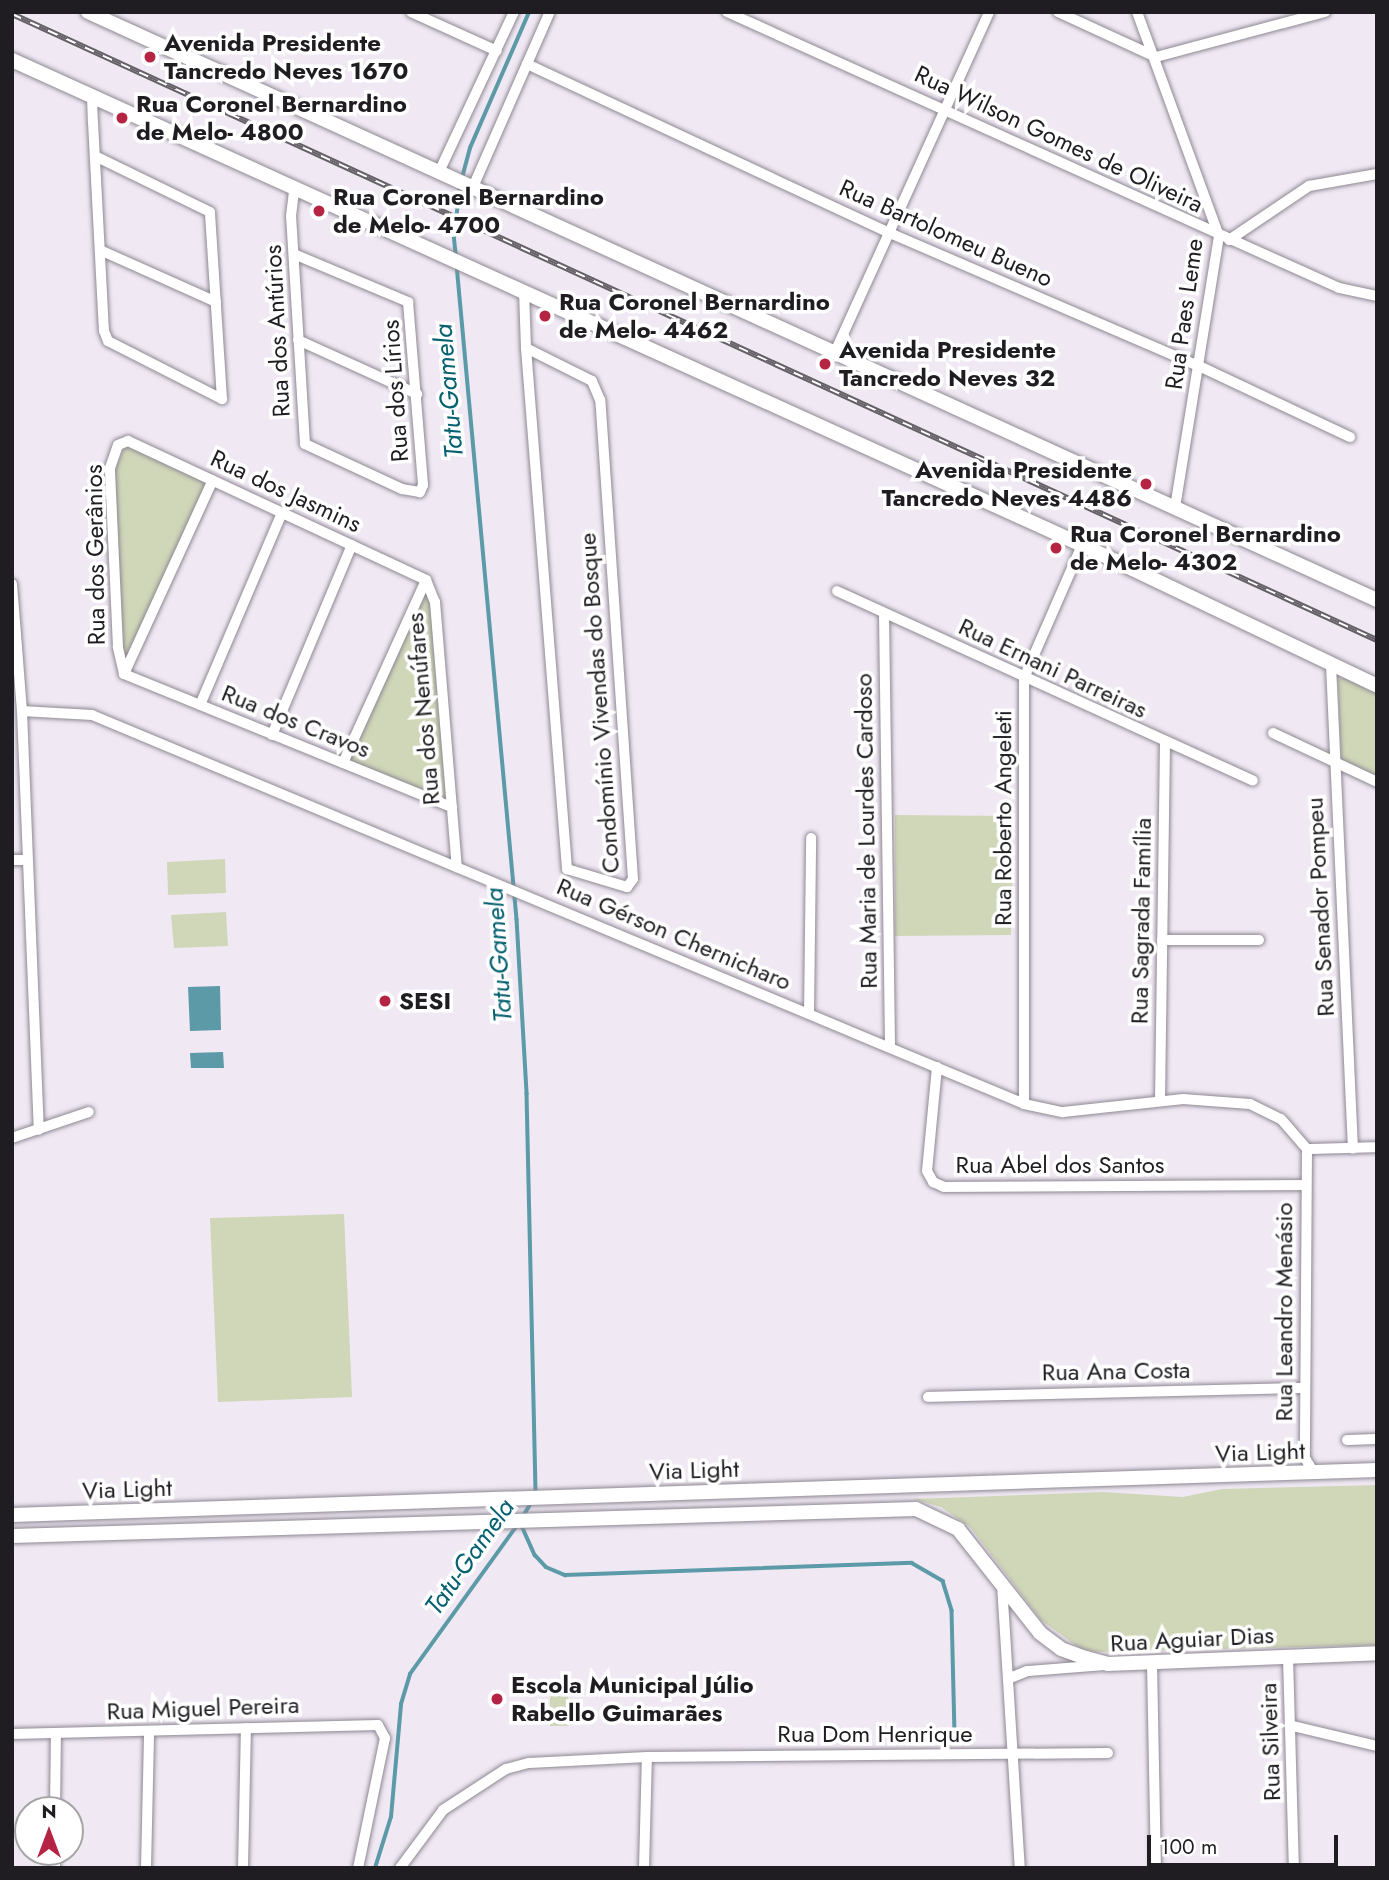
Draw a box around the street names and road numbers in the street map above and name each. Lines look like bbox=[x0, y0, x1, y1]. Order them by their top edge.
street label: Rua Wilson Gomes de Oliveira bbox=[910, 59, 1208, 219]
street label: Rua Bartolomeu Bueno bbox=[835, 173, 1057, 293]
street label: Rua Paes Leme bbox=[1159, 237, 1209, 391]
street label: Rua dos Antúrios bbox=[258, 244, 296, 418]
street label: Rua dos Lírios bbox=[376, 319, 414, 463]
street label: Rua dos Jasmins bbox=[206, 444, 366, 538]
street label: Rua dos Gerânios bbox=[79, 464, 111, 646]
street label: Condomínio Vivendas do Bosque bbox=[573, 532, 625, 874]
street label: Rua dos Nenúfares bbox=[400, 612, 446, 806]
street label: Rua Ernani Parreiras bbox=[954, 612, 1152, 724]
street label: Rua Maria de Lourdes Cardoso bbox=[849, 673, 883, 989]
street label: Rua dos Cravos bbox=[218, 678, 374, 764]
street label: Rua Roberto Angeleti bbox=[989, 710, 1017, 926]
street label: Rua Senador Pompeu bbox=[1300, 797, 1340, 1017]
street label: Rua Sagrada Família bbox=[1125, 818, 1157, 1024]
street label: Rua Gérson Chernicharo bbox=[553, 872, 795, 996]
street label: Rua Abel dos Santos bbox=[956, 1151, 1164, 1179]
street label: Rua Leandro Menásio bbox=[1270, 1203, 1298, 1421]
street label: Rua Ana Costa bbox=[1042, 1355, 1190, 1387]
street label: Via Light bbox=[1215, 1436, 1305, 1468]
street label: Via Light bbox=[649, 1454, 739, 1486]
street label: Via Light bbox=[82, 1473, 172, 1505]
street label: Rua Aguiar Dias bbox=[1109, 1620, 1275, 1658]
street label: Rua Silveira bbox=[1254, 1682, 1286, 1802]
street label: Rua Miguel Pereira bbox=[106, 1690, 300, 1726]
street label: Rua Dom Henrique bbox=[777, 1720, 973, 1748]

